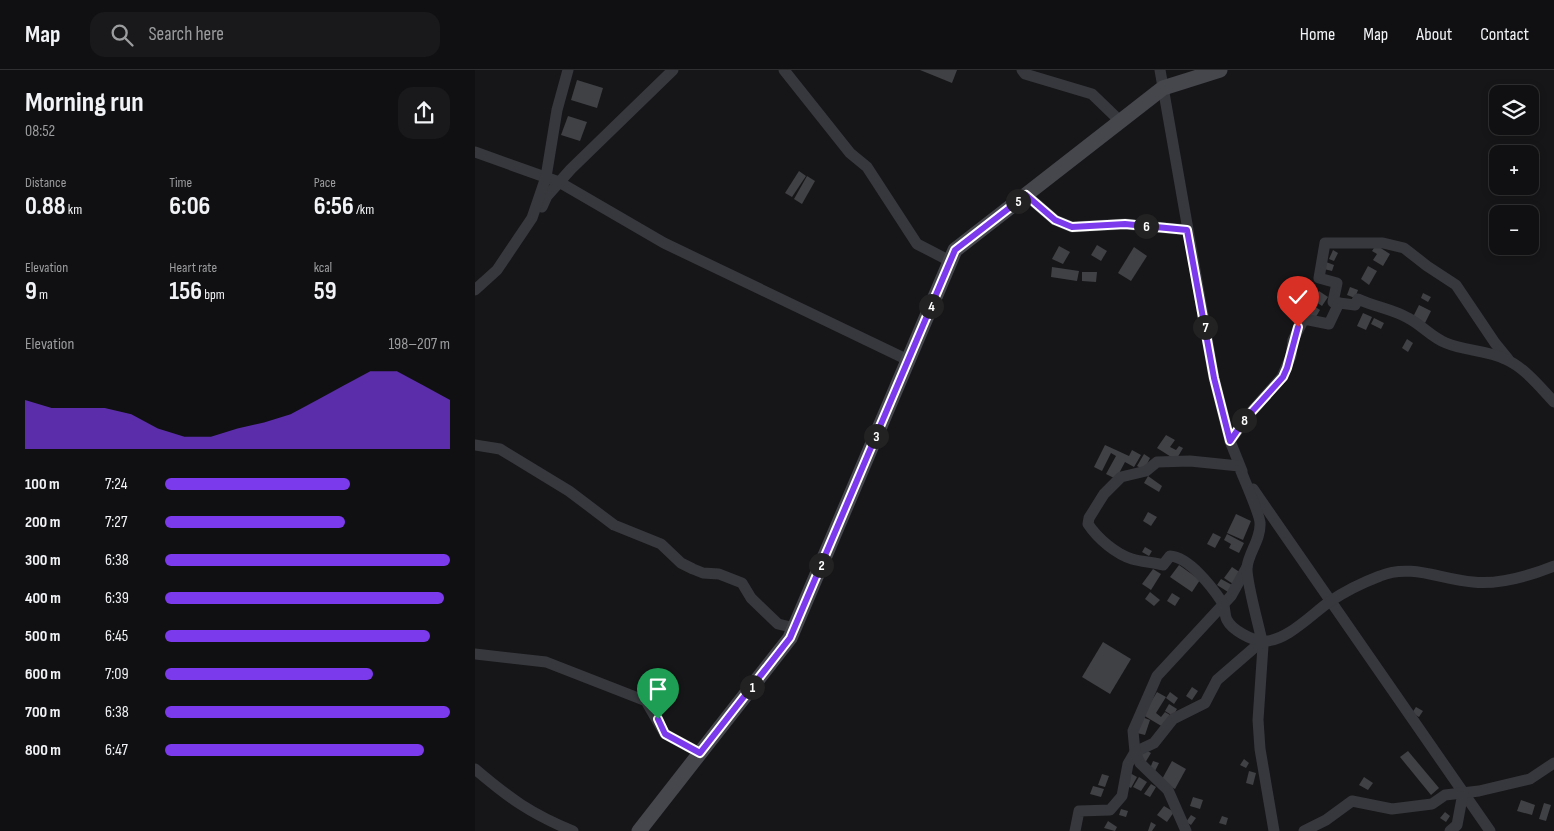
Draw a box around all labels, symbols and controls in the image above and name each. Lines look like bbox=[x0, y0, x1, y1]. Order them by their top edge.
search box bbox=[90, 12, 440, 57]
text: Map bbox=[25, 20, 60, 49]
icon: search bbox=[108, 21, 136, 49]
text: Search here bbox=[148, 23, 224, 46]
text: Home bbox=[1300, 24, 1335, 45]
text: Map bbox=[1363, 24, 1388, 45]
text: About bbox=[1416, 24, 1452, 45]
text: Contact bbox=[1480, 24, 1529, 45]
map controls bbox=[1489, 85, 1539, 255]
button: layers bbox=[1489, 85, 1539, 135]
text: Morning run bbox=[25, 86, 144, 119]
button: share bbox=[398, 87, 450, 139]
text: 08:52 bbox=[25, 122, 55, 141]
button: + bbox=[1489, 145, 1539, 195]
text: Distance bbox=[25, 174, 66, 191]
text: Time bbox=[169, 174, 192, 191]
text: Pace bbox=[314, 174, 336, 191]
pin: 5 bbox=[1005, 188, 1031, 214]
text: 0.88 bbox=[25, 191, 66, 222]
text: 6:06 bbox=[169, 191, 210, 222]
text: 6:56 bbox=[314, 191, 354, 222]
text: 5 bbox=[1015, 193, 1022, 210]
text: km bbox=[66, 201, 82, 218]
text: /km bbox=[354, 201, 374, 218]
button: − bbox=[1489, 205, 1539, 255]
pin: 6 bbox=[1133, 214, 1159, 238]
text: 6 bbox=[1143, 218, 1150, 235]
text: Elevation bbox=[25, 259, 68, 276]
text: Heart rate bbox=[169, 259, 217, 276]
text: kcal bbox=[314, 259, 332, 276]
text: 9 bbox=[25, 276, 37, 307]
text: 156 bbox=[169, 276, 202, 307]
text: 59 bbox=[314, 276, 336, 307]
pin bbox=[1277, 276, 1319, 327]
icon: check bbox=[1284, 283, 1312, 311]
text: m bbox=[37, 286, 48, 303]
text: bpm bbox=[202, 286, 225, 303]
pin: 4 bbox=[919, 294, 943, 318]
text: 4 bbox=[928, 298, 935, 315]
pin: 7 bbox=[1193, 314, 1217, 340]
text: 7 bbox=[1202, 319, 1209, 336]
text: Elevation bbox=[25, 335, 74, 354]
text: 198–207 m bbox=[388, 335, 450, 354]
pin: 8 bbox=[1231, 408, 1257, 432]
text: 8 bbox=[1241, 412, 1248, 429]
pin: 3 bbox=[863, 424, 889, 448]
text: 3 bbox=[873, 428, 880, 445]
text: 100 m bbox=[25, 475, 60, 494]
text: 7:24 bbox=[105, 475, 128, 494]
text: 200 m bbox=[25, 513, 60, 532]
text: 7:27 bbox=[105, 513, 127, 532]
text: 300 m bbox=[25, 551, 61, 570]
text: 6:38 bbox=[105, 551, 129, 570]
pin: 2 bbox=[809, 552, 833, 578]
text: 2 bbox=[818, 557, 825, 574]
text: 400 m bbox=[25, 589, 61, 608]
text: 6:39 bbox=[105, 589, 129, 608]
text: 500 m bbox=[25, 627, 60, 646]
text: 6:45 bbox=[105, 627, 128, 646]
text: 600 m bbox=[25, 665, 61, 684]
text: 7:09 bbox=[105, 665, 129, 684]
pin bbox=[637, 668, 679, 719]
pin: 1 bbox=[739, 674, 765, 700]
icon: arrive bbox=[644, 675, 672, 703]
text: 1 bbox=[750, 679, 755, 696]
text: 700 m bbox=[25, 703, 60, 722]
text: 6:38 bbox=[105, 703, 129, 722]
text: 800 m bbox=[25, 741, 61, 760]
text: 6:47 bbox=[105, 741, 128, 760]

